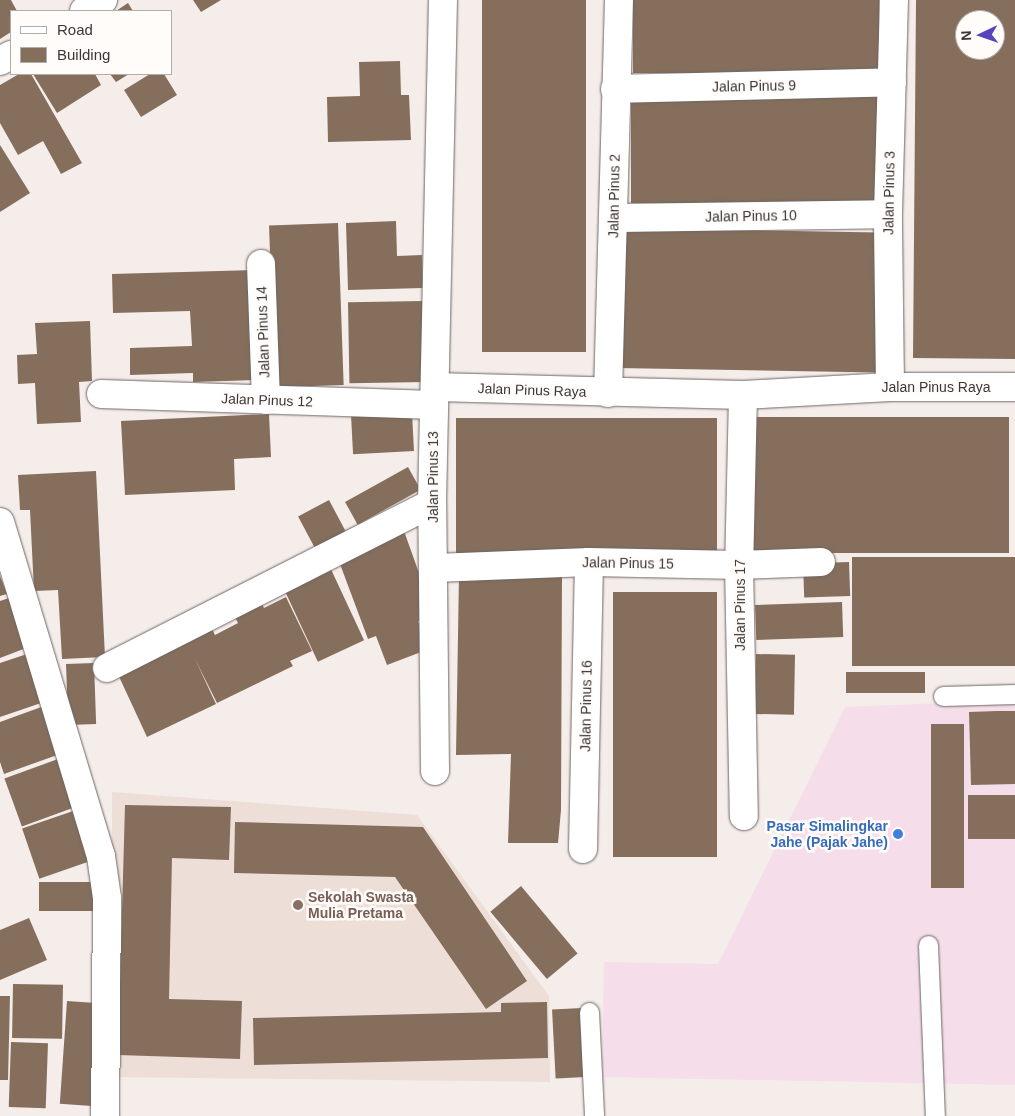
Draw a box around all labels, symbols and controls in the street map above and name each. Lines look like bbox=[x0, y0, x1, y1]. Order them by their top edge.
legend bbox=[10, 10, 172, 75]
north arrow bbox=[955, 10, 1005, 60]
text: Road bbox=[57, 21, 93, 38]
text: N bbox=[958, 30, 974, 41]
text: Building bbox=[57, 46, 110, 63]
street label: Jalan Pinus 9 bbox=[712, 77, 796, 95]
street label: Jalan Pinus 3 bbox=[880, 151, 898, 235]
street label: Jalan Pinus 2 bbox=[605, 154, 623, 238]
street label: Jalan Pinus 10 bbox=[705, 207, 797, 225]
street label: Jalan Pinus 14 bbox=[253, 286, 273, 378]
street label: Jalan Pinus Raya bbox=[882, 379, 990, 395]
street label: Jalan Pinus Raya bbox=[477, 380, 587, 400]
street label: Jalan Pinus 12 bbox=[221, 390, 313, 410]
street label: Jalan Pinus 13 bbox=[425, 431, 441, 523]
street label: Jalan Pinus 15 bbox=[582, 554, 674, 572]
street label: Jalan Pinus 17 bbox=[732, 559, 748, 651]
street label: Jalan Pinus 16 bbox=[577, 660, 595, 752]
place label: Pasar Simalingkar Jahe (Pajak Jahe) bbox=[767, 818, 888, 850]
marker: Pasar Simalingkar Jahe (Pajak Jahe) bbox=[892, 828, 904, 840]
place label: Sekolah Swasta Mulia Pretama bbox=[308, 889, 414, 922]
marker: Sekolah Swasta Mulia Pretama bbox=[292, 899, 304, 911]

